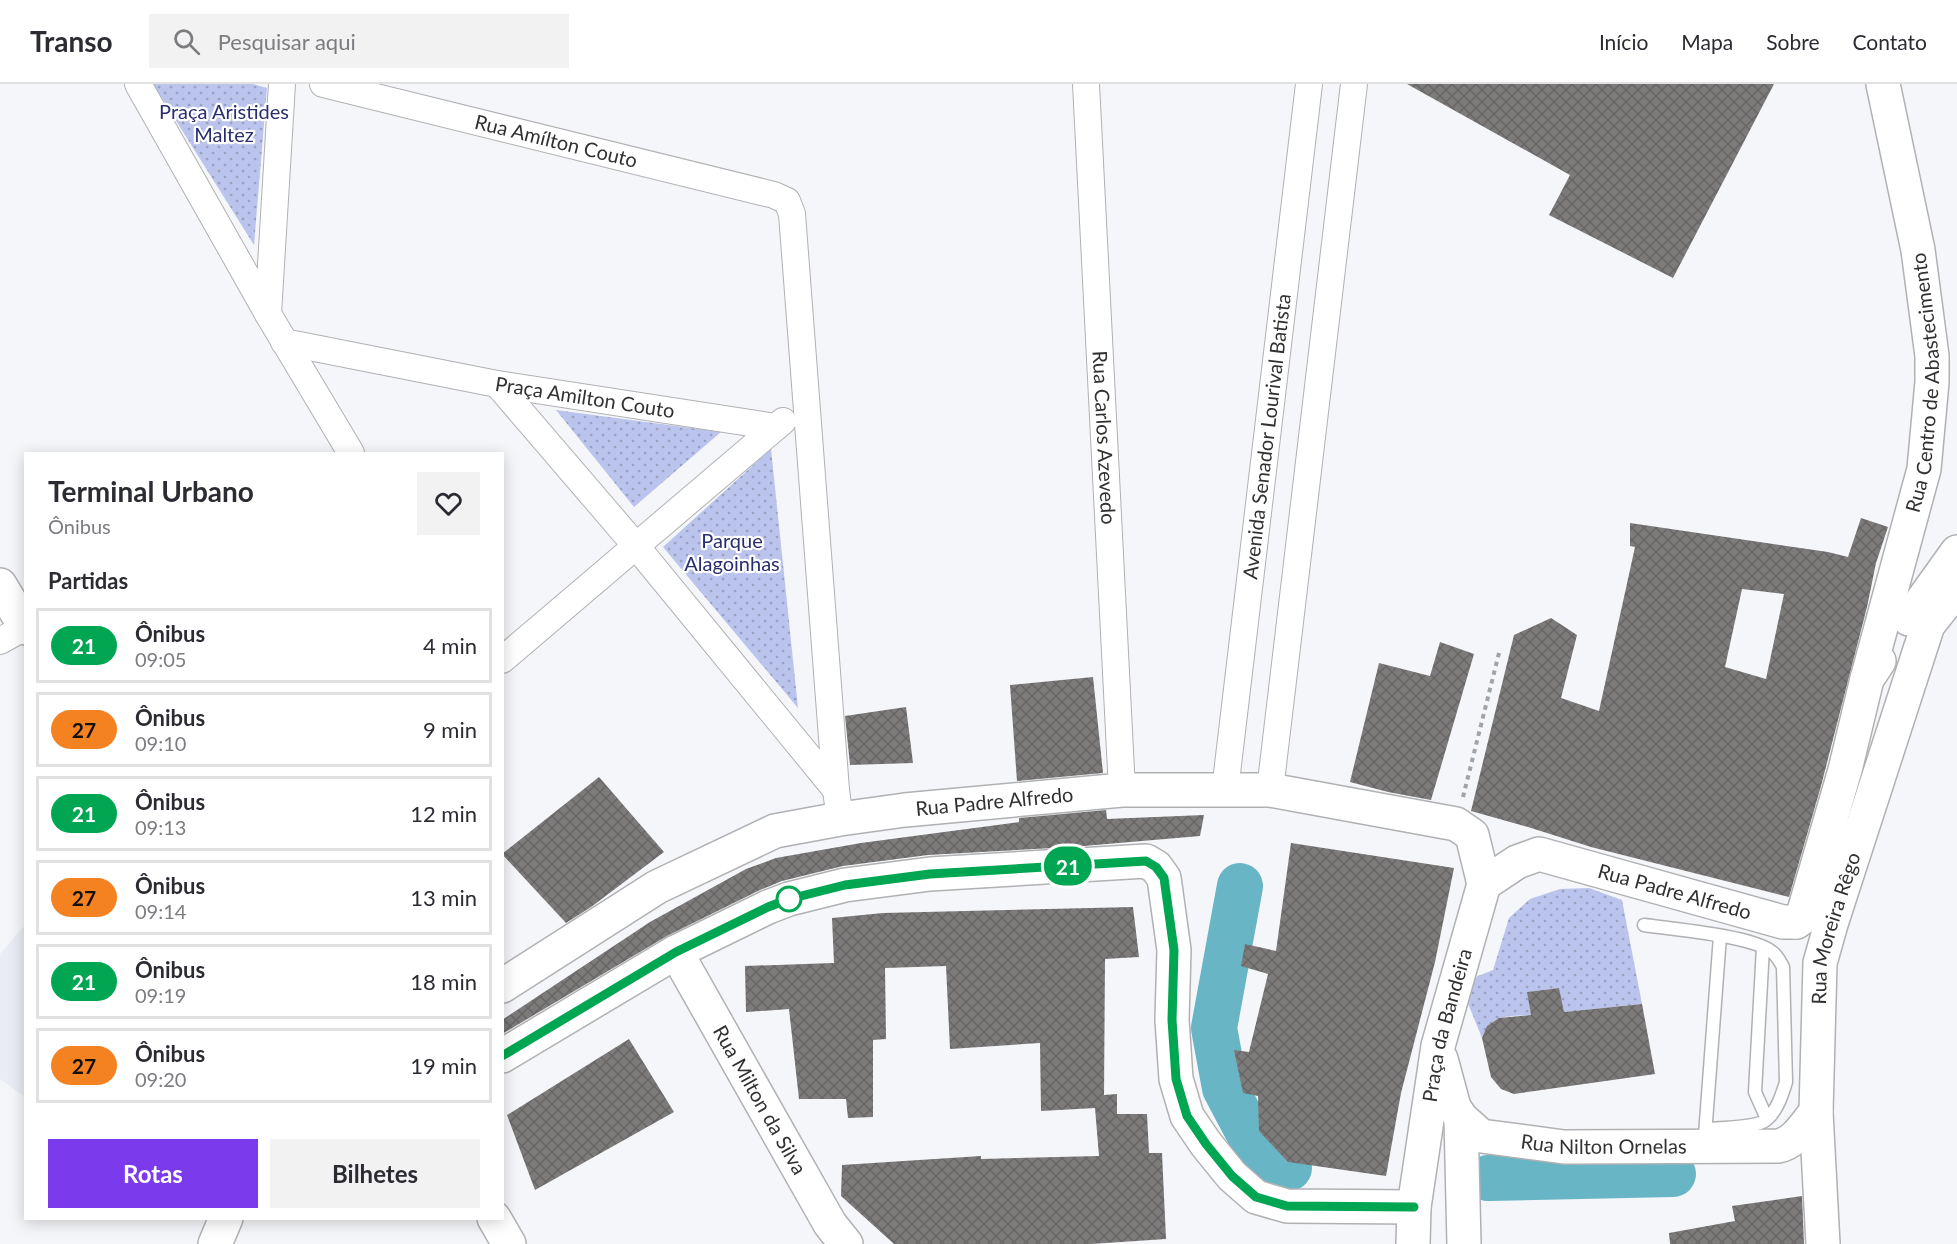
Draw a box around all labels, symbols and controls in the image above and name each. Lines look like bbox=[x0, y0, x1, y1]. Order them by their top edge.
search box bbox=[149, 14, 569, 68]
text: Transo bbox=[30, 24, 113, 58]
icon: search bbox=[170, 25, 203, 58]
text: Pesquisar aqui bbox=[218, 28, 356, 55]
text: Início bbox=[1599, 29, 1648, 54]
text: Mapa bbox=[1681, 29, 1733, 54]
text: Sobre bbox=[1766, 29, 1819, 54]
text: Contato bbox=[1852, 29, 1927, 54]
park label: Praça Aristides Maltez bbox=[159, 99, 289, 146]
street label: Rua Amílton Couto bbox=[473, 109, 640, 172]
street label: Rua Centro de Abastecimento bbox=[1900, 252, 1943, 515]
street label: Avenida Senador Lourival Batista bbox=[1237, 292, 1295, 581]
street label: Rua Carlos Azevedo bbox=[1089, 350, 1121, 525]
street label: Praça Amilton Couto bbox=[494, 371, 676, 422]
button: heart bbox=[417, 472, 480, 535]
text: Terminal Urbano bbox=[48, 474, 254, 508]
text: Ônibus bbox=[48, 514, 111, 538]
park label: Parque Alagoinhas bbox=[684, 528, 780, 575]
text: Partidas bbox=[48, 567, 128, 594]
text: Ônibus bbox=[135, 620, 205, 647]
text: 4 min bbox=[423, 632, 477, 659]
text: 21 bbox=[72, 633, 96, 658]
text: 09:05 bbox=[135, 647, 186, 671]
text: Ônibus bbox=[135, 704, 205, 731]
text: 9 min bbox=[423, 716, 477, 743]
text: 27 bbox=[72, 717, 96, 742]
text: 09:10 bbox=[135, 731, 186, 755]
street label: Rua Padre Alfredo bbox=[914, 782, 1074, 820]
text: Ônibus bbox=[135, 788, 205, 815]
text: 12 min bbox=[410, 800, 477, 827]
text: 21 bbox=[72, 801, 96, 826]
text: 09:13 bbox=[135, 815, 186, 839]
line badge: 21 bbox=[1041, 846, 1095, 886]
street label: Rua Moreira Rêgo bbox=[1806, 849, 1864, 1005]
text: 21 bbox=[1056, 854, 1080, 879]
street label: Rua Padre Alfredo bbox=[1595, 858, 1754, 924]
text: Ônibus bbox=[135, 872, 205, 899]
text: 13 min bbox=[410, 884, 477, 911]
text: 27 bbox=[72, 885, 96, 910]
unlabelled marker bbox=[776, 886, 802, 912]
text: 09:14 bbox=[135, 899, 186, 923]
street label: Praça da Bandeira bbox=[1417, 945, 1476, 1103]
text: Ônibus bbox=[135, 956, 205, 983]
text: 18 min bbox=[410, 968, 477, 995]
text: 21 bbox=[72, 969, 96, 994]
text: 09:19 bbox=[135, 983, 186, 1007]
street label: Rua Milton da Silva bbox=[709, 1021, 812, 1178]
text: Ônibus bbox=[135, 1040, 205, 1067]
text: 19 min bbox=[410, 1052, 477, 1079]
text: 27 bbox=[72, 1053, 96, 1078]
text: 09:20 bbox=[135, 1067, 186, 1091]
street label: Rua Nilton Ornelas bbox=[1520, 1128, 1687, 1158]
button: Rotas bbox=[48, 1139, 258, 1208]
button: Bilhetes bbox=[270, 1139, 480, 1208]

